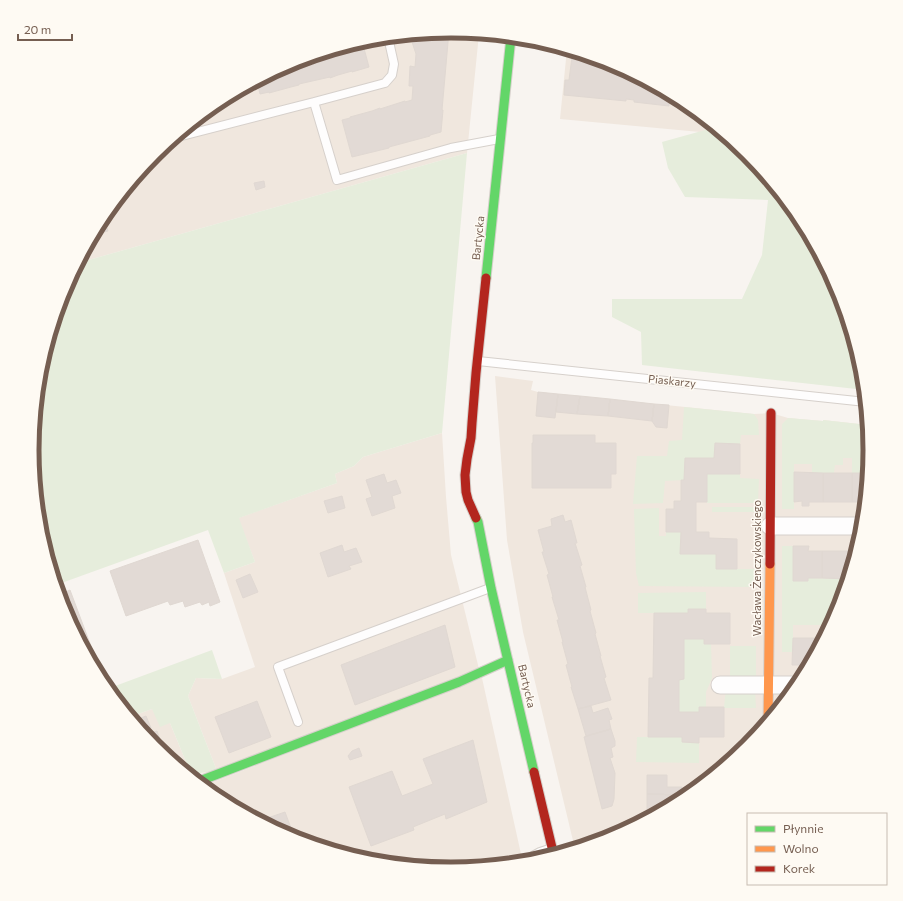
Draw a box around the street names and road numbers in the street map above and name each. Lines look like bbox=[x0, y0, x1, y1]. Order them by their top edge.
street label: Bartycka bbox=[469, 215, 486, 261]
street label: Piaskarzy bbox=[648, 372, 697, 389]
street label: Wacława Żenczykowskiego bbox=[749, 499, 763, 636]
street label: Bartycka bbox=[516, 663, 539, 709]

